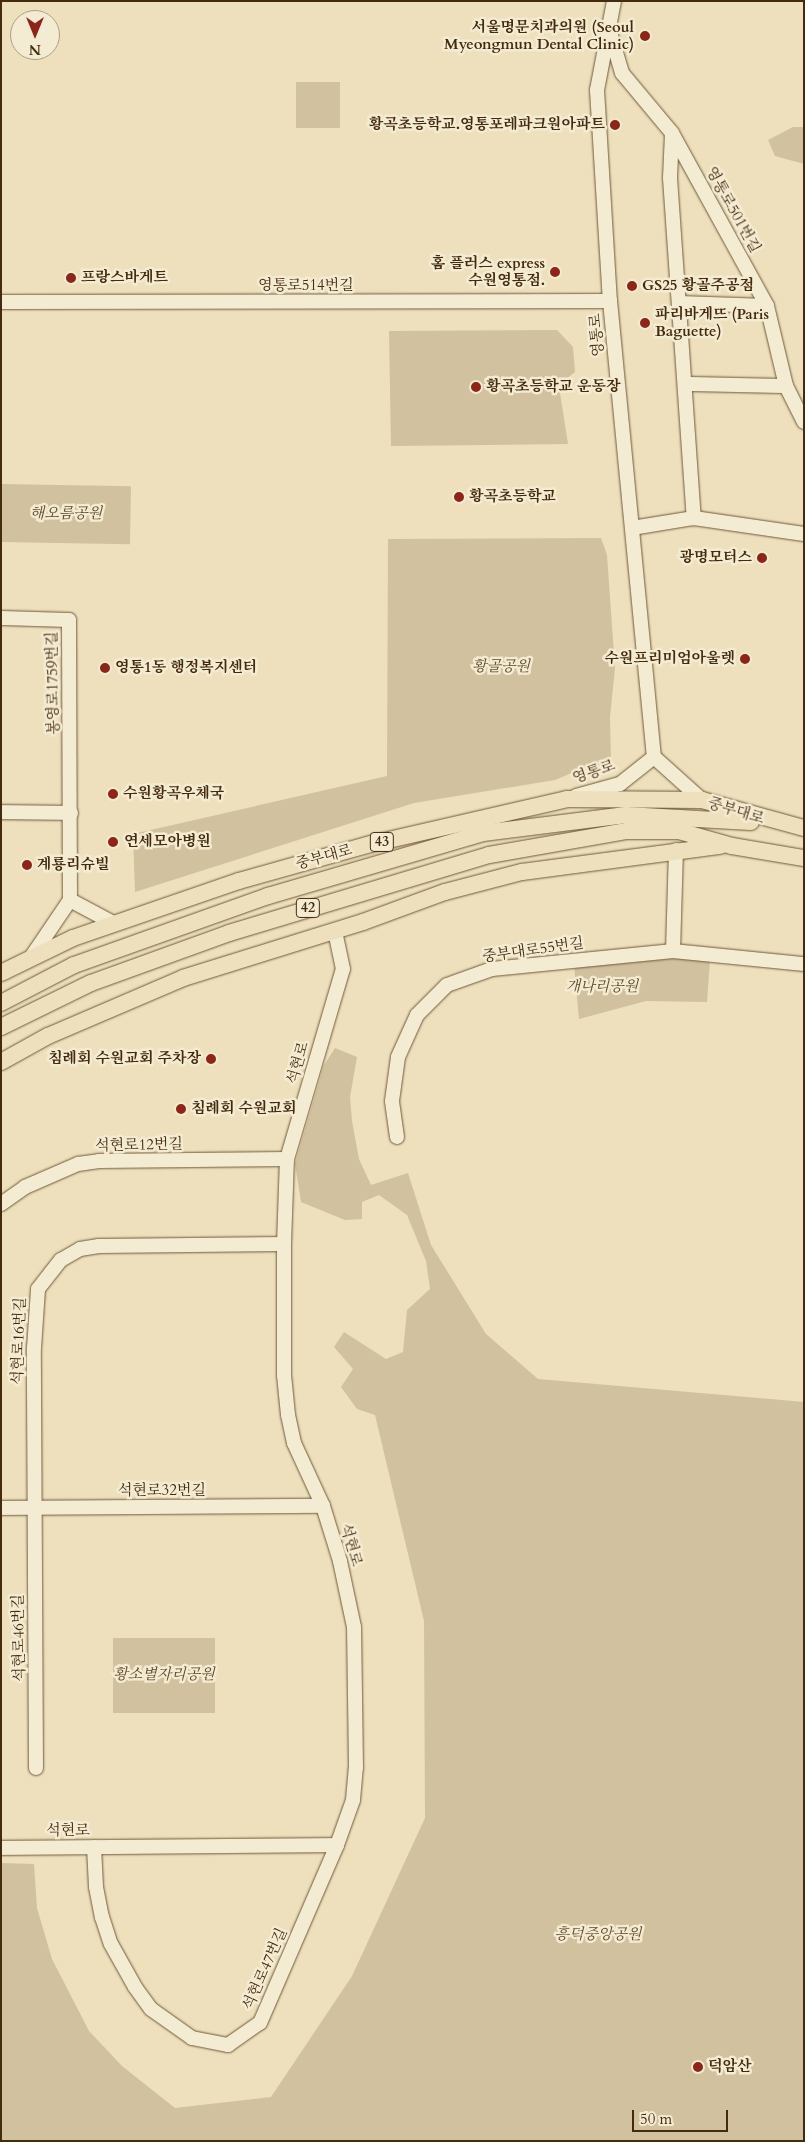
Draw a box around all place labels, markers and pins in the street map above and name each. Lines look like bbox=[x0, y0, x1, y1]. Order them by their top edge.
place label: 서울명문치과의원 (Seoul Myeongmun Dental Clinic) bbox=[444, 18, 634, 53]
marker: 서울명문치과의원 (Seoul Myeongmun Dental Clinic) bbox=[638, 29, 652, 43]
place label: 황곡초등학교.영통포레파크원아파트 bbox=[369, 116, 605, 134]
marker: 황곡초등학교.영통포레파크원아파트 bbox=[609, 119, 621, 131]
place label: 홈 플러스 express 수원영통점. bbox=[431, 254, 545, 289]
marker: 홈 플러스 express 수원영통점. bbox=[549, 266, 561, 278]
place label: 프랑스바게트 bbox=[81, 269, 168, 287]
marker: 프랑스바게트 bbox=[65, 272, 77, 284]
place label: GS25 황골주공점 bbox=[642, 277, 754, 295]
marker: GS25 황골주공점 bbox=[626, 280, 638, 292]
place label: 파리바게뜨 (Paris Baguette) bbox=[655, 305, 769, 340]
marker: 파리바게뜨 (Paris Baguette) bbox=[639, 317, 651, 329]
place label: 황곡초등학교 운동장 bbox=[486, 378, 620, 396]
marker: 황곡초등학교 운동장 bbox=[470, 381, 482, 393]
place label: 황곡초등학교 bbox=[469, 488, 556, 506]
marker: 황곡초등학교 bbox=[453, 491, 465, 503]
place label: 광명모터스 bbox=[680, 549, 752, 567]
marker: 광명모터스 bbox=[756, 552, 768, 564]
place label: 수원프리미엄아울렛 bbox=[605, 650, 735, 668]
marker: 수원프리미엄아울렛 bbox=[739, 653, 751, 665]
place label: 영통1동 행정복지센터 bbox=[115, 659, 257, 677]
marker: 영통1동 행정복지센터 bbox=[99, 662, 111, 674]
place label: 수원황곡우체국 bbox=[123, 785, 224, 803]
marker: 수원황곡우체국 bbox=[107, 788, 119, 800]
place label: 연세모아병원 bbox=[124, 833, 211, 851]
marker: 연세모아병원 bbox=[106, 835, 120, 849]
place label: 계룡리슈빌 bbox=[37, 856, 109, 874]
marker: 계룡리슈빌 bbox=[21, 859, 33, 871]
place label: 침례회 수원교회 주차장 bbox=[48, 1050, 201, 1068]
marker: 침례회 수원교회 주차장 bbox=[205, 1053, 217, 1065]
place label: 침례회 수원교회 bbox=[191, 1100, 296, 1118]
marker: 침례회 수원교회 bbox=[175, 1103, 187, 1115]
place label: 덕암산 bbox=[708, 2058, 751, 2076]
marker: 덕암산 bbox=[692, 2061, 704, 2073]

